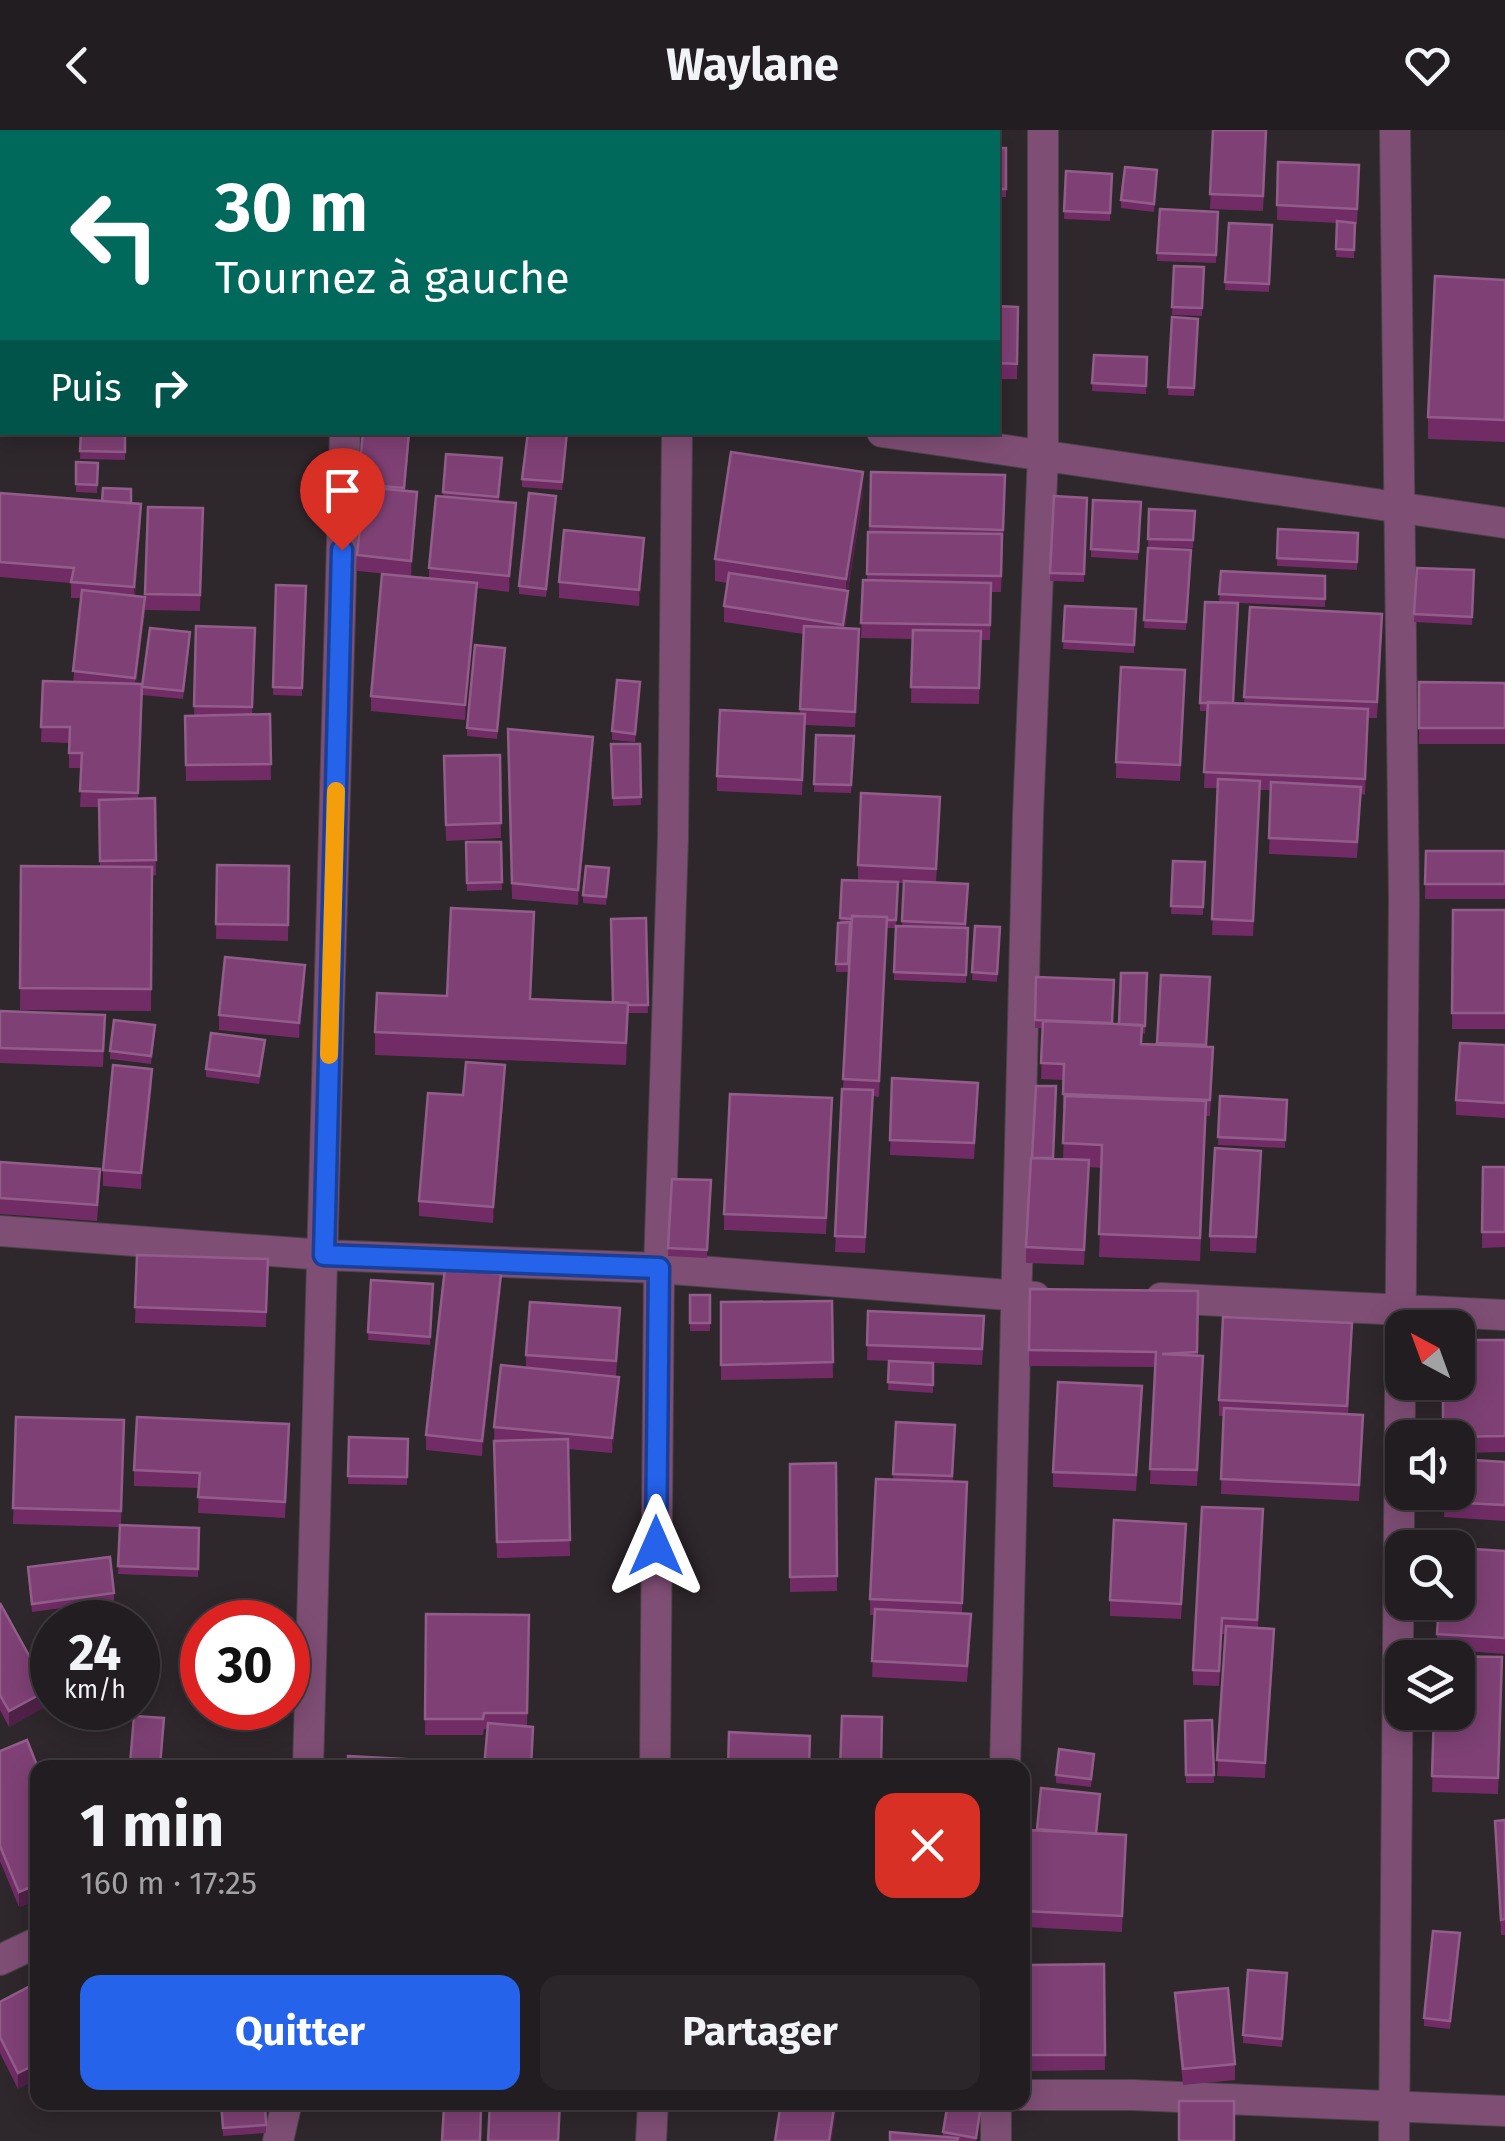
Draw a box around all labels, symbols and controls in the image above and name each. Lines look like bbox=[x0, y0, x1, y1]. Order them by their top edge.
icon: back bbox=[50, 38, 105, 93]
text: Waylane bbox=[666, 38, 839, 92]
icon: heart bbox=[1400, 38, 1455, 93]
text: 30 m bbox=[215, 166, 368, 250]
icon: left bbox=[50, 170, 180, 300]
text: Tournez à gauche bbox=[215, 251, 570, 305]
icon: right bbox=[142, 360, 197, 415]
text: Puis bbox=[50, 365, 122, 411]
pin bbox=[300, 448, 385, 551]
icon: arrive bbox=[315, 463, 370, 518]
north arrow bbox=[1385, 1310, 1475, 1400]
map controls bbox=[1385, 1310, 1475, 1730]
button: sound bbox=[1385, 1420, 1475, 1510]
position arrow bbox=[604, 1494, 708, 1598]
button: search bbox=[1385, 1530, 1475, 1620]
speed limit sign: 30 bbox=[180, 1600, 310, 1730]
text: 24 bbox=[69, 1623, 121, 1683]
button: layers bbox=[1385, 1640, 1475, 1730]
text: km/h bbox=[64, 1675, 126, 1705]
text: 1 min bbox=[80, 1790, 224, 1862]
button: close bbox=[875, 1793, 980, 1898]
text: 160 m · 17:25 bbox=[80, 1864, 257, 1902]
button: Quitter bbox=[80, 1975, 520, 2090]
button: Partager bbox=[540, 1975, 980, 2090]

